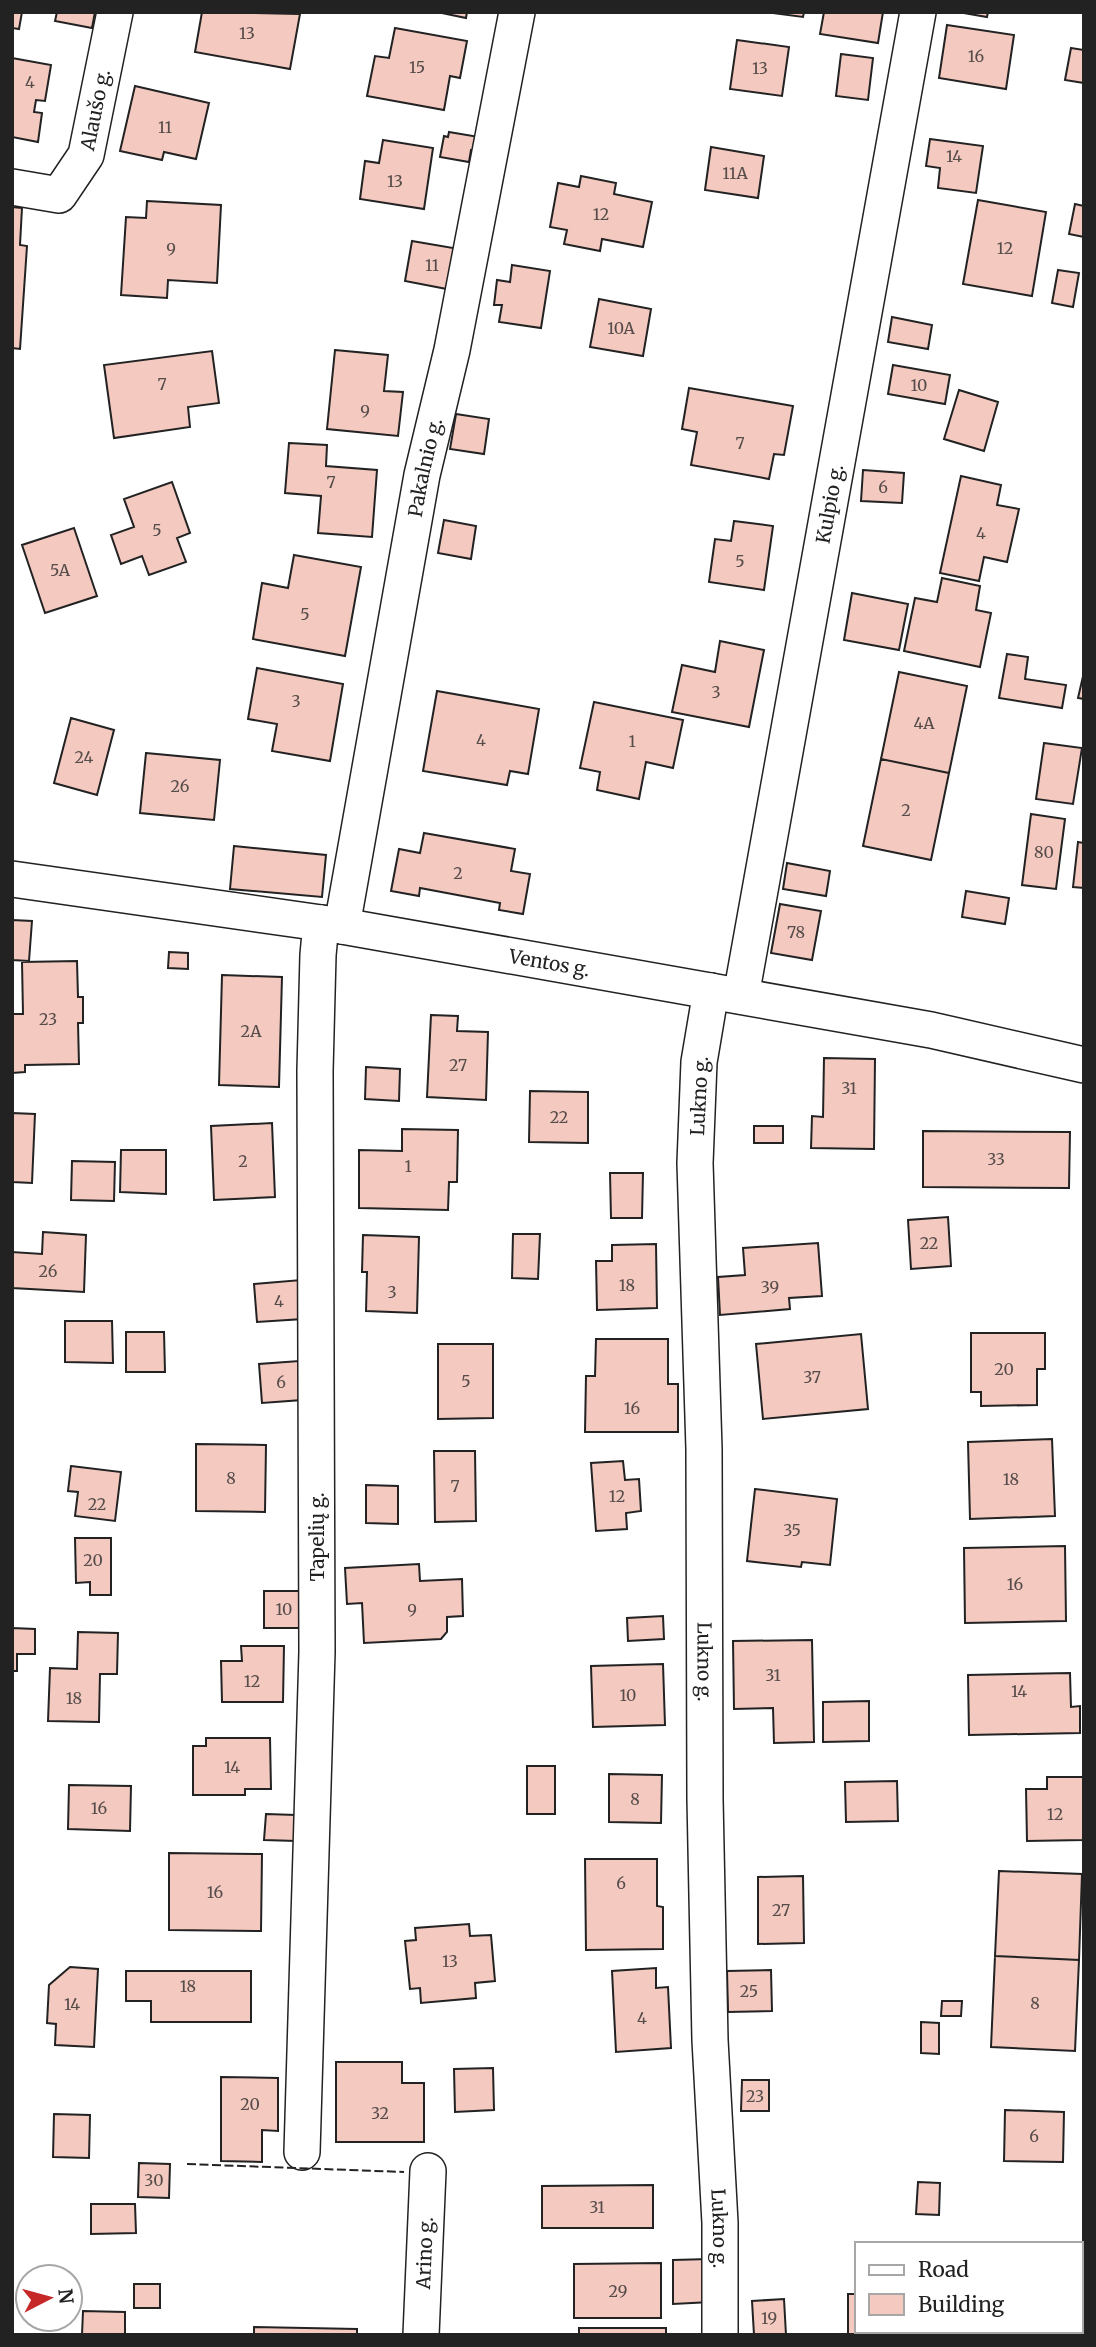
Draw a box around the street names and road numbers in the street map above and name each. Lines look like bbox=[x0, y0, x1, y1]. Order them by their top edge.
street label: Alaušo g. bbox=[75, 67, 115, 154]
street label: Pakalnio g. bbox=[403, 416, 447, 519]
street label: Kulpio g. bbox=[811, 462, 848, 545]
street label: Ventos g. bbox=[506, 944, 592, 982]
street label: Lukno g. bbox=[685, 1056, 713, 1136]
street label: Tapelių g. bbox=[305, 1492, 329, 1582]
street label: Lukno g. bbox=[692, 1622, 717, 1702]
street label: Lukno g. bbox=[706, 2188, 732, 2268]
street label: Arino g. bbox=[411, 2216, 438, 2291]

